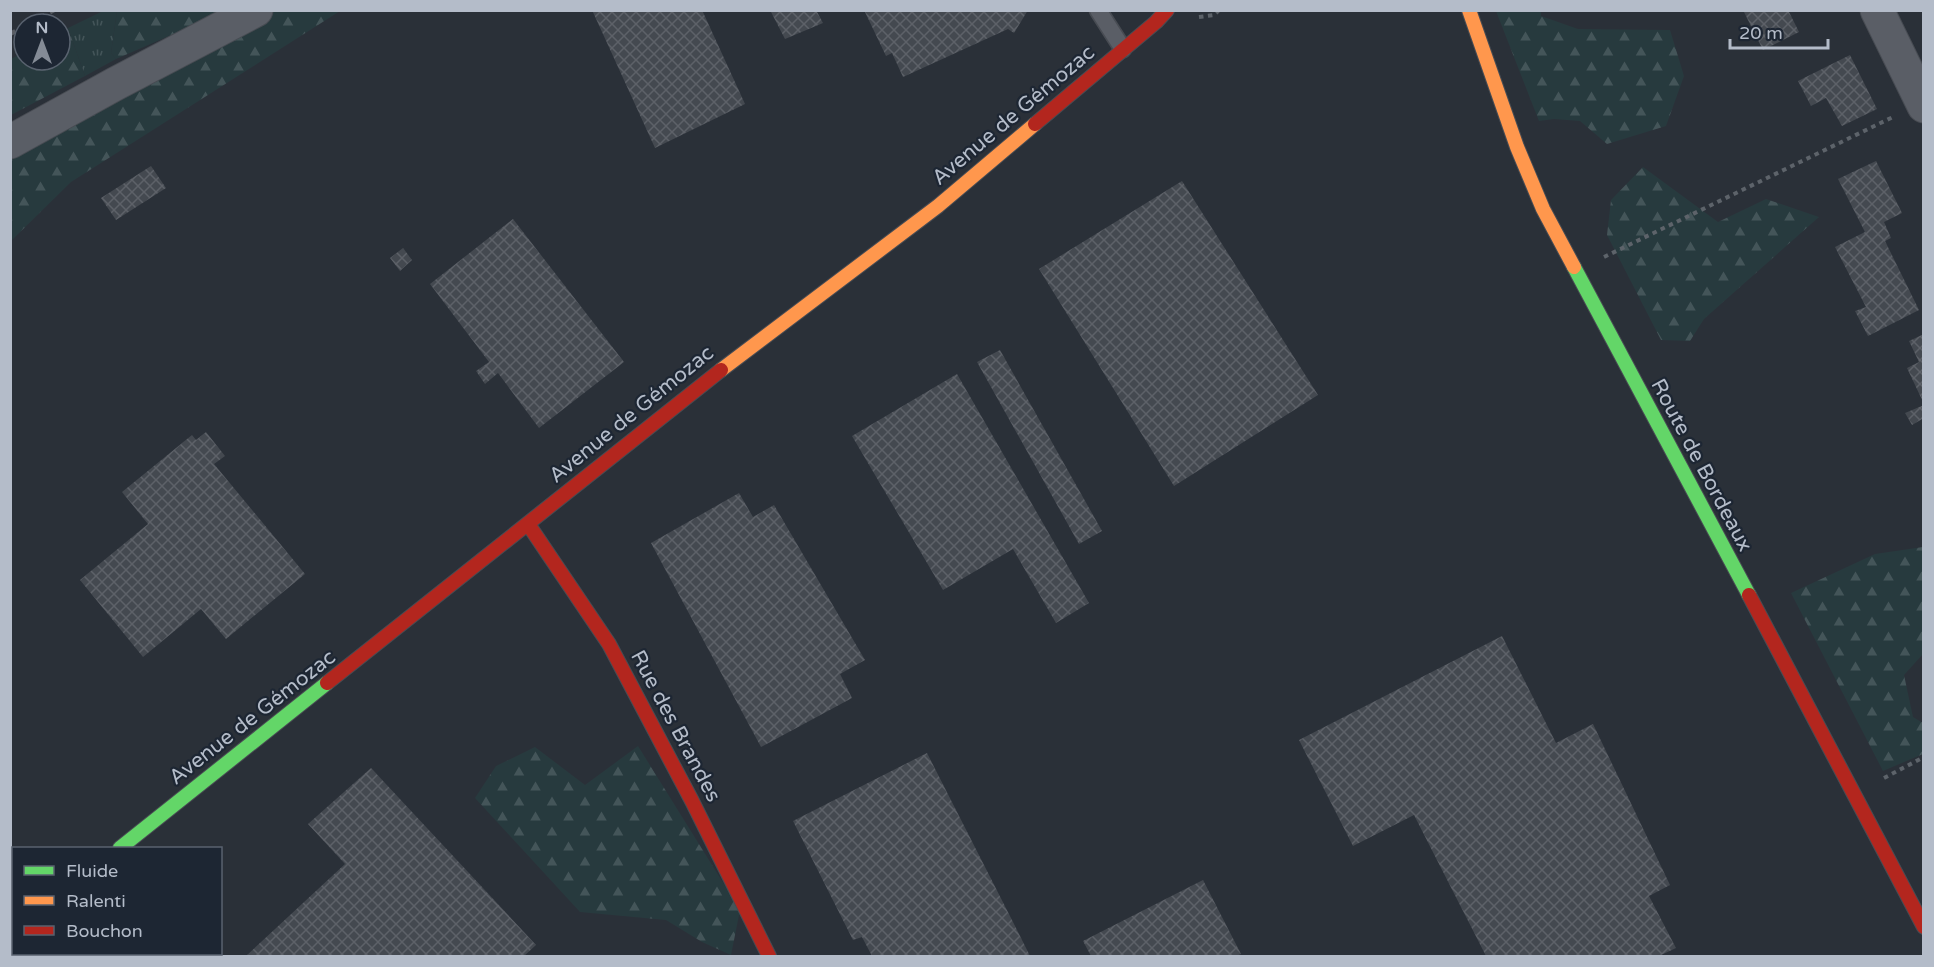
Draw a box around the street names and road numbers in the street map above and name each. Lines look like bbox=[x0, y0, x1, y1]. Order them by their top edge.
street label: Avenue de Gémozac bbox=[927, 40, 1100, 191]
street label: Avenue de Gémozac bbox=[544, 340, 719, 488]
street label: Route de Bordeaux bbox=[1645, 375, 1758, 556]
street label: Avenue de Gémozac bbox=[164, 645, 341, 790]
street label: Rue des Brandes bbox=[625, 646, 726, 806]

